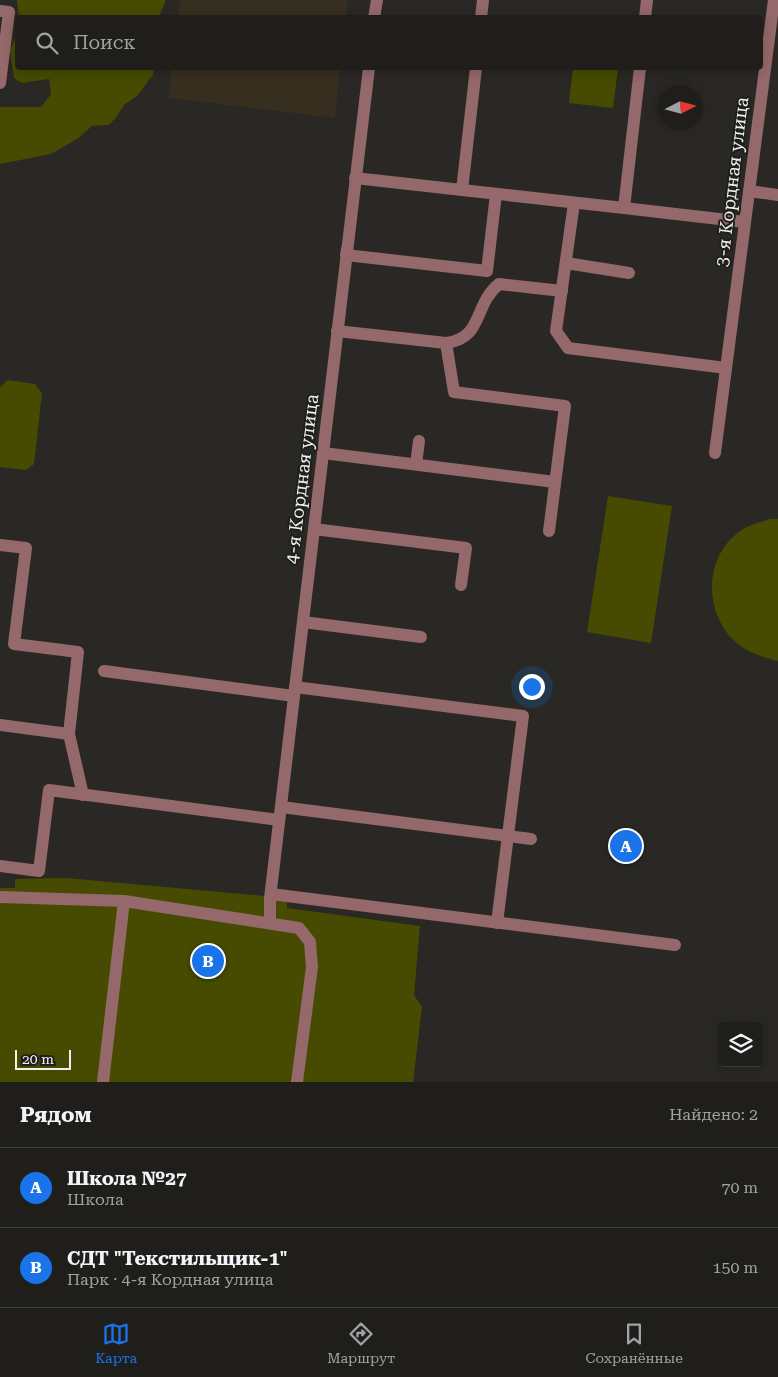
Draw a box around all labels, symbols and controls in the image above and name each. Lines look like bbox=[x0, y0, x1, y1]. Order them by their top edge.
search box bbox=[15, 15, 763, 70]
icon: search bbox=[33, 29, 61, 57]
text: Поиск bbox=[73, 31, 136, 54]
north arrow bbox=[658, 85, 703, 130]
street label: 3-я Кордная улица bbox=[711, 96, 752, 268]
street label: 4-я Кордная улица bbox=[281, 393, 322, 565]
your location bbox=[519, 674, 545, 700]
pin: A bbox=[610, 827, 642, 865]
pin: B bbox=[192, 942, 224, 980]
map controls bbox=[718, 1022, 763, 1067]
button: layers bbox=[718, 1022, 763, 1067]
scale bar bbox=[15, 1047, 71, 1070]
text: 20 m bbox=[22, 1051, 54, 1067]
text: Рядом bbox=[20, 1103, 92, 1127]
text: Найдено: 2 bbox=[669, 1105, 758, 1124]
text: Школа №27 bbox=[67, 1167, 187, 1190]
text: A bbox=[30, 1178, 42, 1197]
text: 70 m bbox=[721, 1178, 758, 1197]
text: Школа bbox=[67, 1190, 124, 1209]
text: СДТ "Текстильщик-1" bbox=[67, 1247, 288, 1270]
text: B bbox=[30, 1258, 42, 1277]
text: 150 m bbox=[712, 1258, 758, 1277]
text: Парк · 4-я Кордная улица bbox=[67, 1270, 273, 1289]
tab: Карта bbox=[95, 1320, 137, 1366]
tab: Маршрут bbox=[327, 1320, 395, 1366]
tab: Сохранённые bbox=[585, 1320, 683, 1366]

